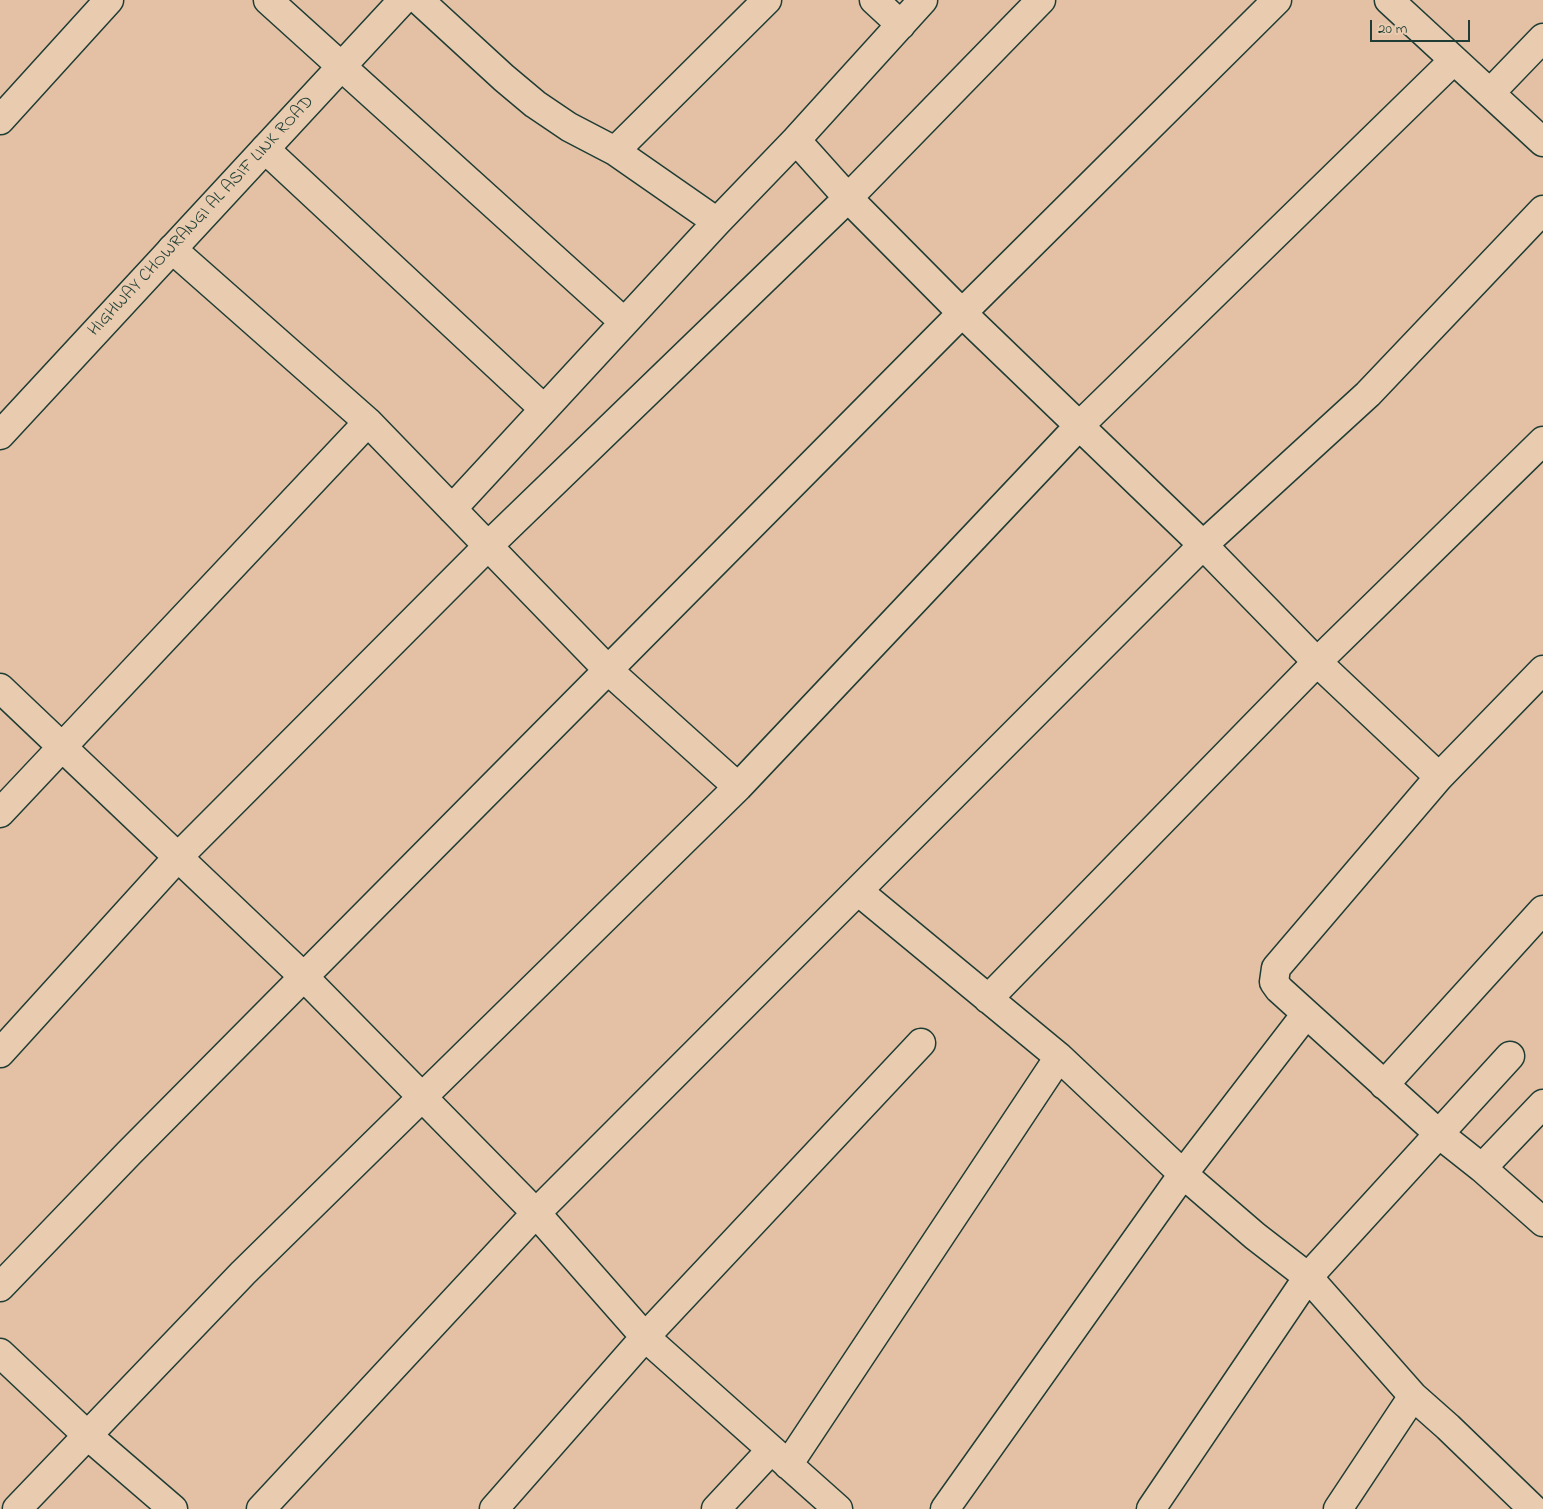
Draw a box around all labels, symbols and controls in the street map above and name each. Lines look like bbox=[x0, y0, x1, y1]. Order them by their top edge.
scale bar bbox=[1373, 10, 1473, 42]
text: 20 m bbox=[1378, 18, 1407, 40]
street label: HIGHWAY CHOWRANGI AL ASIF LINK ROAD bbox=[85, 92, 319, 342]

